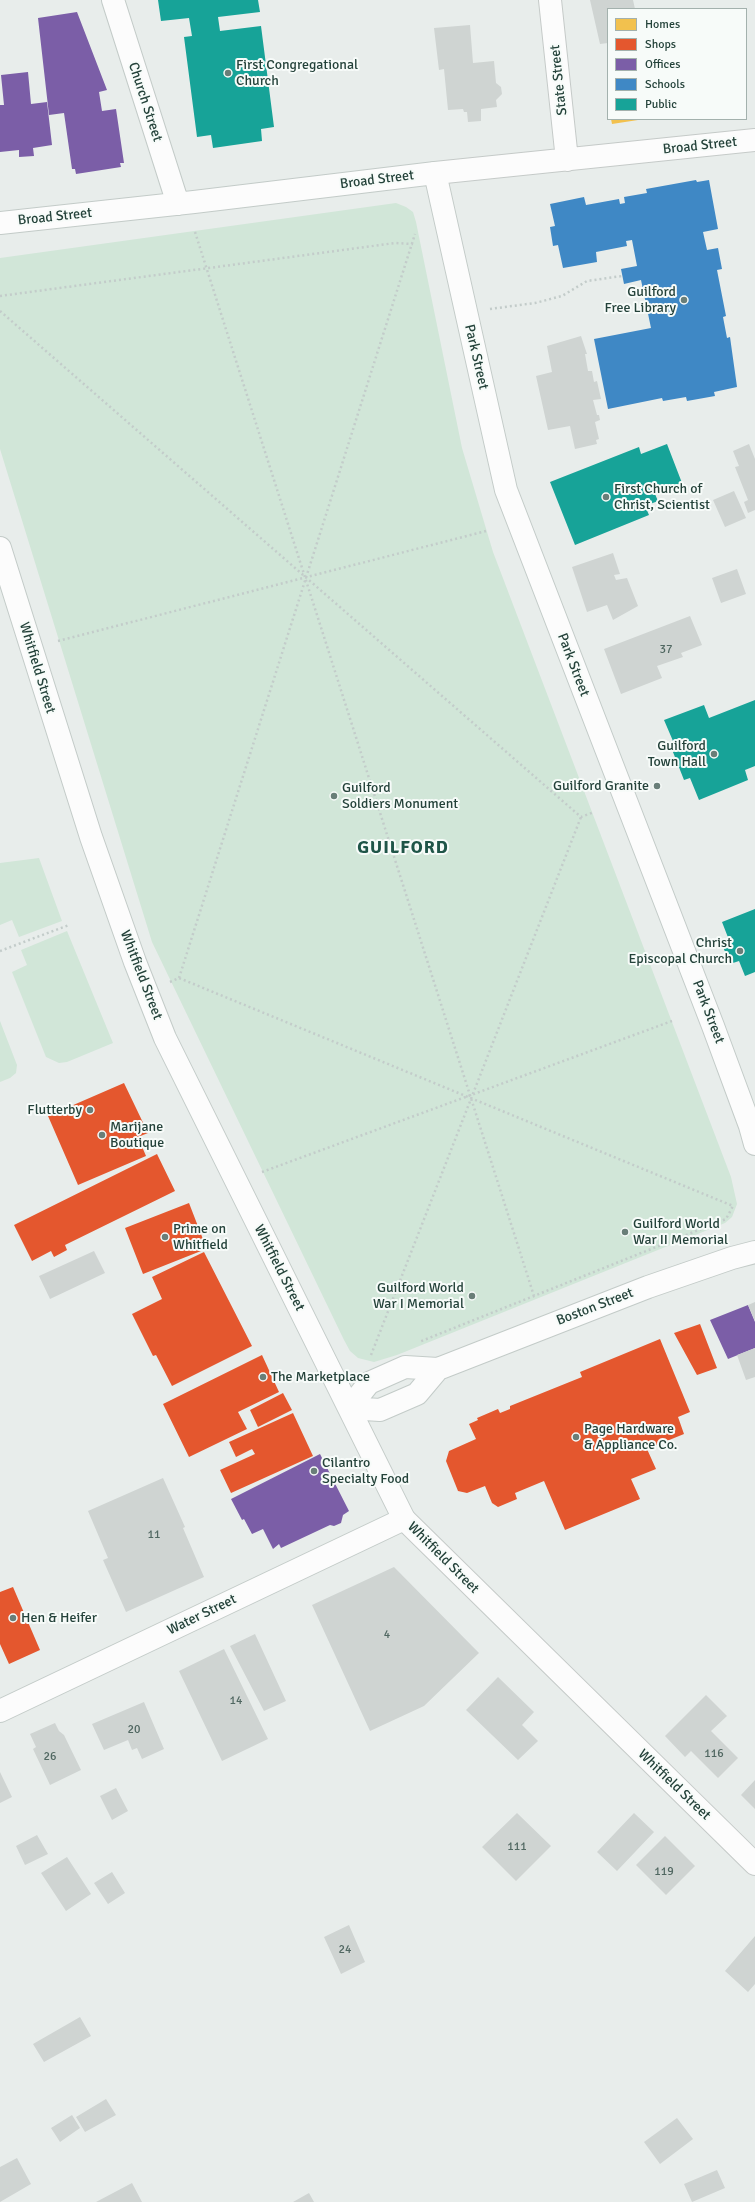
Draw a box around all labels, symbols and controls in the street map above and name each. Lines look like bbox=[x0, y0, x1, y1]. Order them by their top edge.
legend bbox=[607, 8, 747, 120]
text: Homes bbox=[645, 17, 680, 32]
text: Shops bbox=[645, 37, 676, 52]
street label: State Street bbox=[547, 44, 571, 116]
place label: First Congregational Church bbox=[236, 57, 358, 90]
text: Offices bbox=[645, 57, 680, 72]
street label: Church Street bbox=[124, 60, 166, 144]
marker: First Congregational Church bbox=[223, 68, 233, 78]
text: Schools bbox=[645, 77, 685, 92]
text: Public bbox=[645, 97, 677, 112]
street label: Broad Street bbox=[662, 134, 738, 158]
street label: Broad Street bbox=[339, 167, 415, 193]
street label: Broad Street bbox=[17, 205, 93, 229]
place label: Guilford Free Library bbox=[605, 284, 676, 316]
marker: Guilford Free Library bbox=[679, 295, 689, 305]
street label: Park Street bbox=[460, 323, 492, 391]
place label: First Church of Christ, Scientist bbox=[614, 481, 710, 514]
marker: First Church of Christ, Scientist bbox=[601, 492, 611, 502]
street label: Whitfield Street bbox=[15, 620, 59, 716]
street label: Park Street bbox=[553, 631, 593, 699]
house number: 37 bbox=[660, 643, 672, 657]
place label: Guilford Town Hall bbox=[648, 738, 706, 770]
marker: Guilford Town Hall bbox=[709, 749, 719, 759]
place label: Guilford Granite bbox=[553, 778, 649, 794]
place label: Guilford Soldiers Monument bbox=[342, 780, 458, 812]
marker: Guilford Granite bbox=[652, 781, 662, 791]
marker: Guilford Soldiers Monument bbox=[329, 791, 339, 801]
district label: GUILFORD bbox=[357, 837, 449, 859]
street label: Whitfield Street bbox=[116, 928, 166, 1022]
place label: Christ Episcopal Church bbox=[628, 935, 732, 968]
marker: Christ Episcopal Church bbox=[735, 946, 745, 956]
street label: Park Street bbox=[688, 978, 728, 1046]
place label: Flutterby bbox=[27, 1102, 82, 1118]
marker: Flutterby bbox=[85, 1105, 95, 1115]
place label: Marijane Boutique bbox=[110, 1119, 164, 1152]
marker: Marijane Boutique bbox=[97, 1130, 107, 1140]
place label: Guilford World War II Memorial bbox=[633, 1216, 728, 1248]
place label: Prime on Whitfield bbox=[173, 1221, 228, 1254]
street label: Whitfield Street bbox=[250, 1222, 308, 1314]
marker: Guilford World War II Memorial bbox=[620, 1227, 630, 1237]
marker: Prime on Whitfield bbox=[160, 1232, 170, 1242]
place label: Guilford World War I Memorial bbox=[373, 1280, 464, 1312]
street label: Boston Street bbox=[554, 1285, 636, 1329]
marker: Guilford World War I Memorial bbox=[467, 1291, 477, 1301]
place label: The Marketplace bbox=[271, 1369, 370, 1385]
marker: The Marketplace bbox=[258, 1372, 268, 1382]
place label: Page Hardware & Appliance Co. bbox=[584, 1421, 678, 1454]
marker: Page Hardware & Appliance Co. bbox=[571, 1432, 581, 1442]
place label: Cilantro Specialty Food bbox=[322, 1455, 409, 1488]
marker: Cilantro Specialty Food bbox=[309, 1466, 319, 1476]
street label: Whitfield Street bbox=[404, 1519, 482, 1597]
house number: 11 bbox=[148, 1528, 160, 1542]
street label: Water Street bbox=[165, 1591, 239, 1639]
place label: Hen & Heifer bbox=[21, 1610, 97, 1626]
marker: Hen & Heifer bbox=[8, 1613, 18, 1623]
house number: 4 bbox=[384, 1628, 390, 1642]
house number: 14 bbox=[230, 1694, 242, 1708]
house number: 20 bbox=[128, 1723, 140, 1737]
street label: Whitfield Street bbox=[634, 1746, 714, 1824]
house number: 116 bbox=[704, 1747, 724, 1761]
house number: 26 bbox=[44, 1750, 56, 1764]
house number: 111 bbox=[507, 1840, 527, 1854]
house number: 119 bbox=[654, 1865, 674, 1879]
house number: 24 bbox=[339, 1943, 351, 1957]

